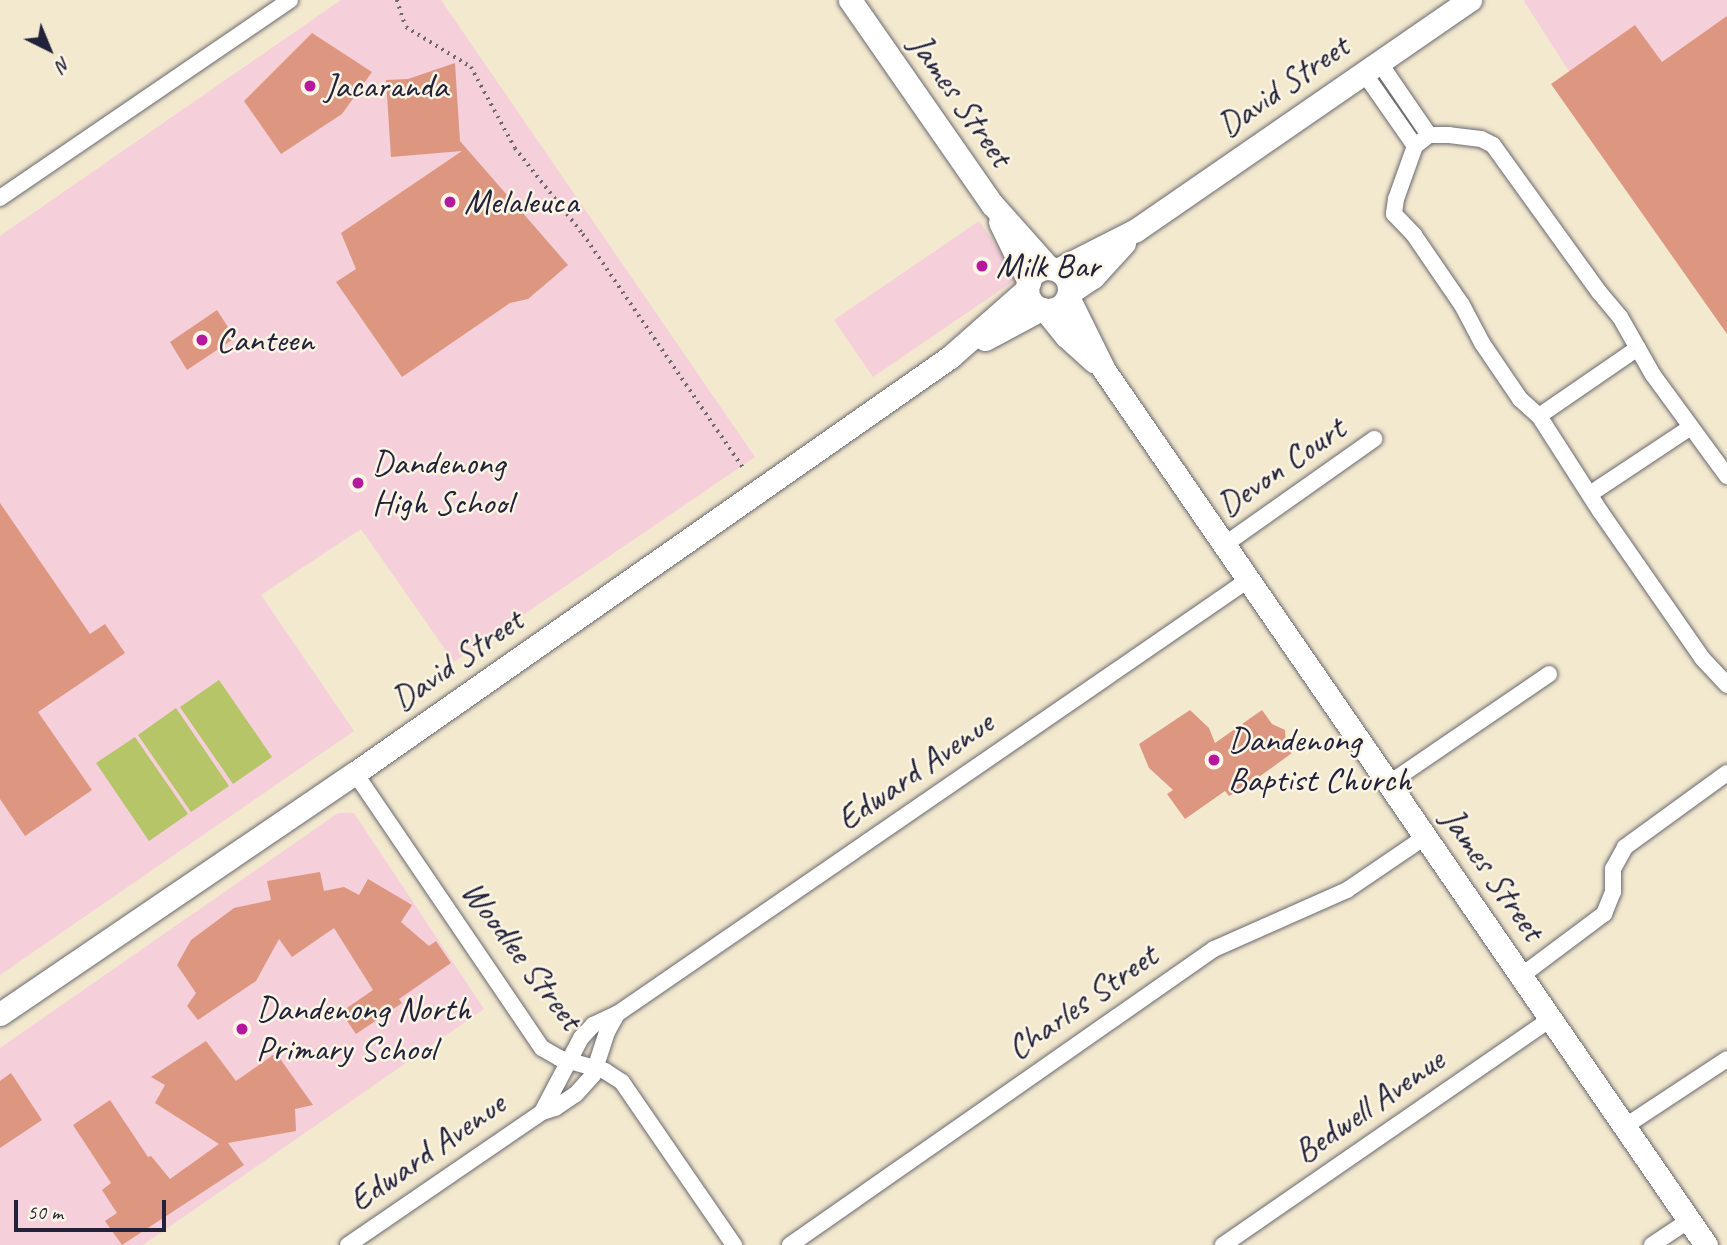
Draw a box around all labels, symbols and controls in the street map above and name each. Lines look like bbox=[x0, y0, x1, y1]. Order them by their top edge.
north arrow bbox=[14, 14, 84, 84]
street label: James Street bbox=[900, 25, 1022, 175]
street label: David Street bbox=[1209, 25, 1357, 147]
text: N bbox=[51, 52, 76, 77]
place label: Jacaranda bbox=[324, 65, 448, 107]
marker: Jacaranda bbox=[302, 78, 318, 94]
place label: Melaleuca bbox=[464, 181, 578, 223]
marker: Melaleuca bbox=[442, 194, 458, 210]
place label: Milk Bar bbox=[996, 245, 1101, 287]
marker: Milk Bar bbox=[974, 258, 990, 274]
place label: Canteen bbox=[216, 319, 314, 361]
marker: Canteen bbox=[194, 332, 210, 348]
street label: Devon Court bbox=[1209, 408, 1353, 526]
place label: Dandenong High School bbox=[372, 442, 511, 524]
marker: Dandenong High School bbox=[350, 475, 366, 491]
street label: David Street bbox=[383, 599, 531, 721]
street label: Edward Avenue bbox=[829, 702, 1001, 840]
place label: Dandenong Baptist Church bbox=[1228, 719, 1412, 801]
marker: Dandenong Baptist Church bbox=[1206, 752, 1222, 768]
street label: James Street bbox=[1432, 799, 1554, 949]
street label: Woodlee Street bbox=[452, 872, 592, 1038]
street label: Charles Street bbox=[998, 935, 1166, 1069]
place label: Dandenong North Primary School bbox=[256, 988, 471, 1070]
marker: Dandenong North Primary School bbox=[234, 1021, 250, 1037]
street label: Bedwell Avenue bbox=[1286, 1039, 1452, 1173]
street label: Edward Avenue bbox=[341, 1083, 513, 1221]
scale bar bbox=[18, 1186, 170, 1230]
text: 50 m bbox=[27, 1199, 63, 1225]

